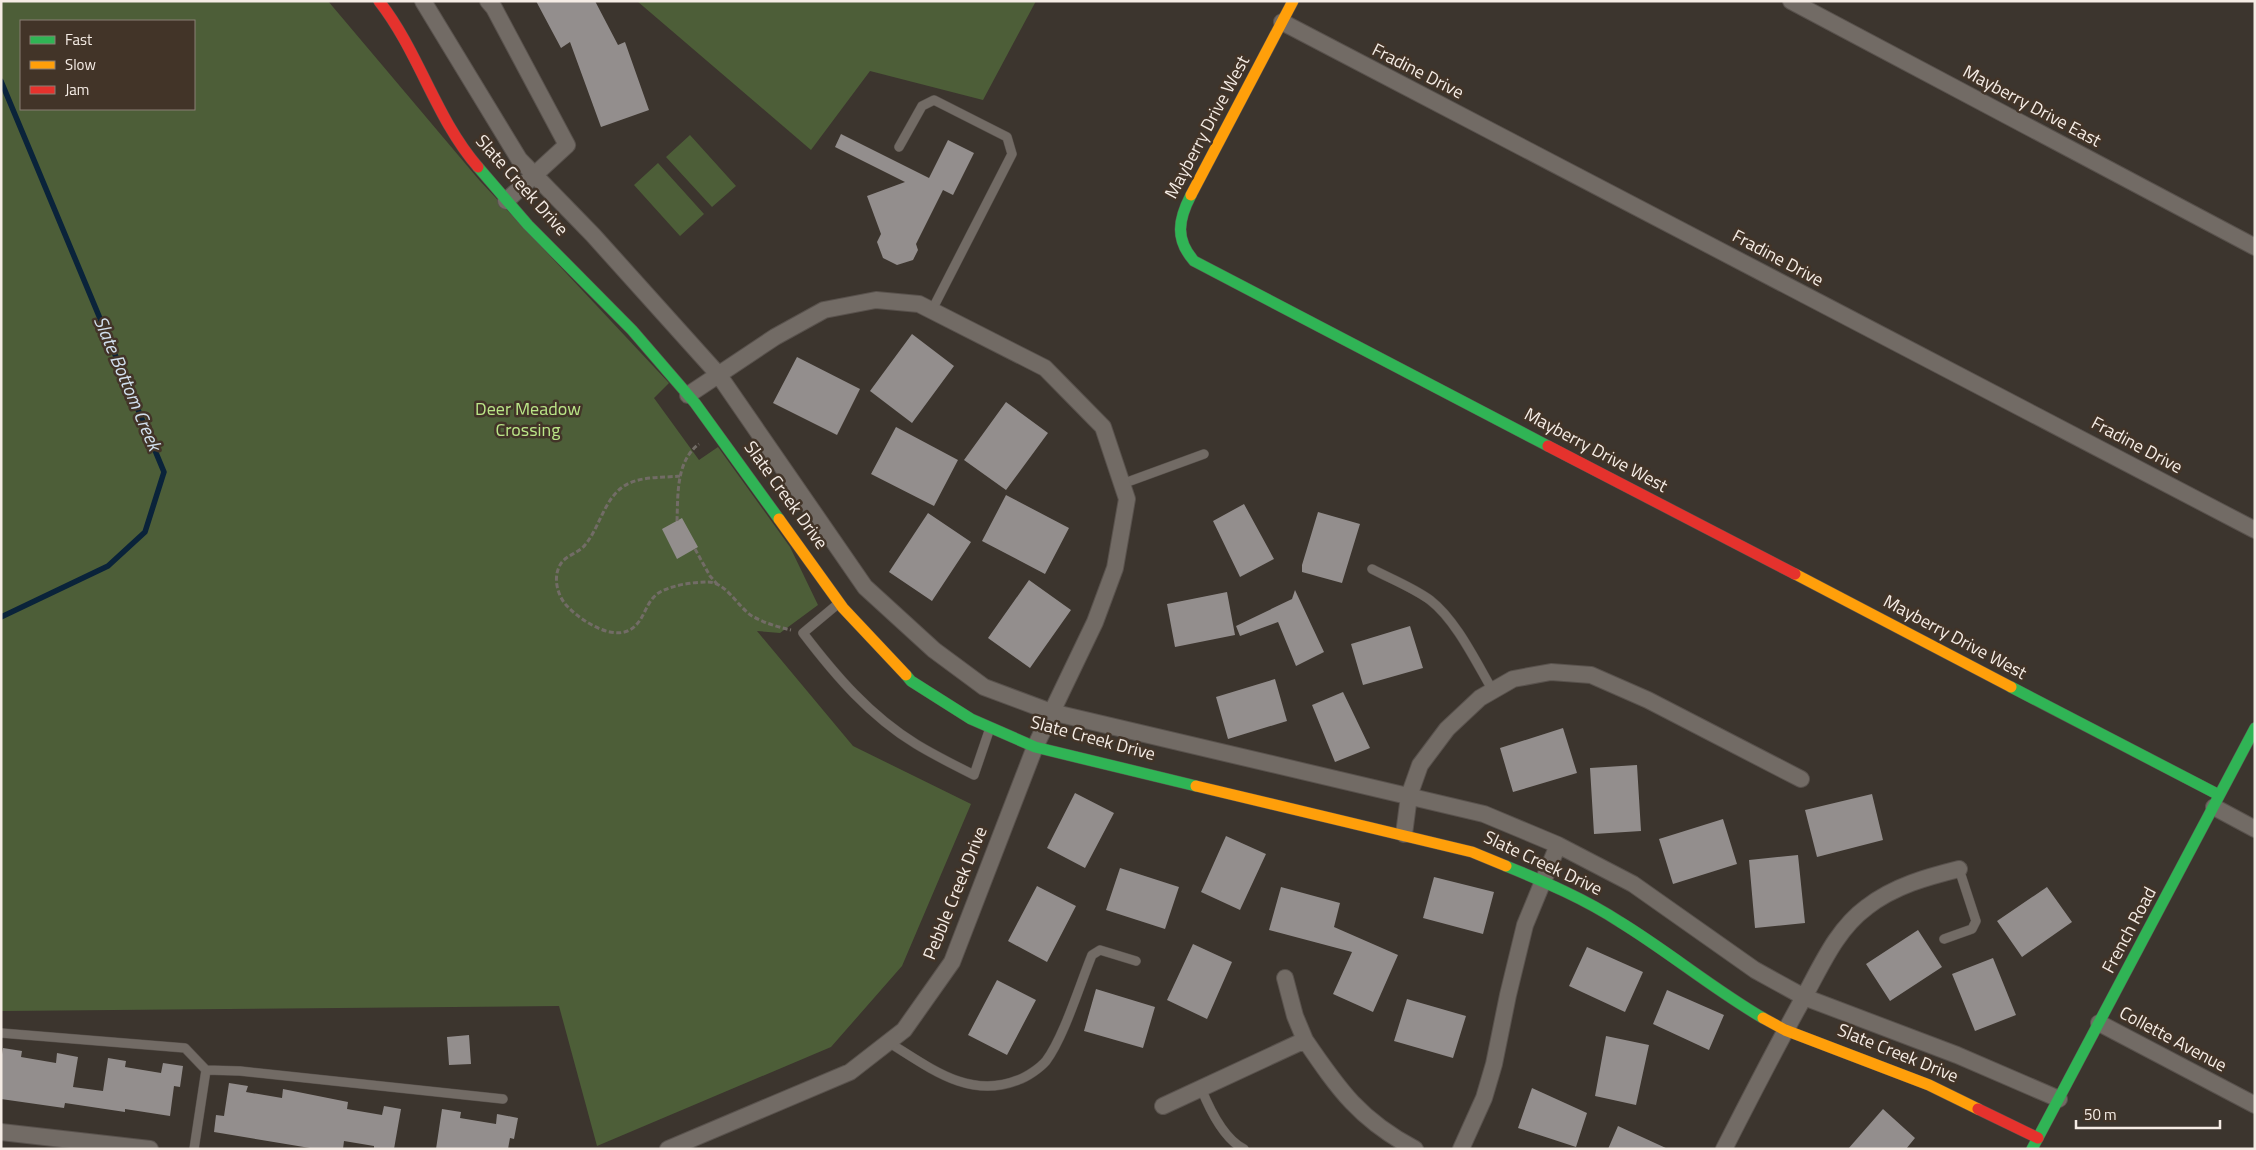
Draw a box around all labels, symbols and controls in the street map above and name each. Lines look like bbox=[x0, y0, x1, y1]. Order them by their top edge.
legend bbox=[20, 20, 195, 110]
text: Fast bbox=[65, 28, 93, 51]
street label: Fradine Drive bbox=[1368, 36, 1469, 105]
street label: Mayberry Drive West bbox=[1157, 50, 1256, 203]
text: Slow bbox=[65, 53, 96, 76]
street label: Mayberry Drive East bbox=[1958, 58, 2107, 154]
text: Jam bbox=[65, 78, 89, 101]
street label: Slate Creek Drive bbox=[469, 128, 575, 241]
street label: Fradine Drive bbox=[1728, 222, 1829, 293]
water label: Slate Bottom Creek bbox=[87, 311, 171, 457]
park label: Deer Meadow Crossing bbox=[475, 395, 581, 443]
street label: Mayberry Drive West bbox=[1520, 400, 1673, 499]
street label: Fradine Drive bbox=[2087, 409, 2188, 480]
street label: Slate Creek Drive bbox=[738, 435, 835, 555]
street label: Mayberry Drive West bbox=[1879, 587, 2032, 686]
street label: Slate Creek Drive bbox=[1028, 708, 1159, 767]
street label: Pebble Creek Drive bbox=[915, 822, 994, 964]
street label: Slate Creek Drive bbox=[1479, 823, 1607, 902]
street label: French Road bbox=[2094, 882, 2163, 978]
street label: Collette Avenue bbox=[2115, 999, 2232, 1078]
street label: Slate Creek Drive bbox=[1834, 1016, 1963, 1089]
scale bar bbox=[2076, 1098, 2220, 1130]
text: 50 m bbox=[2084, 1103, 2117, 1126]

